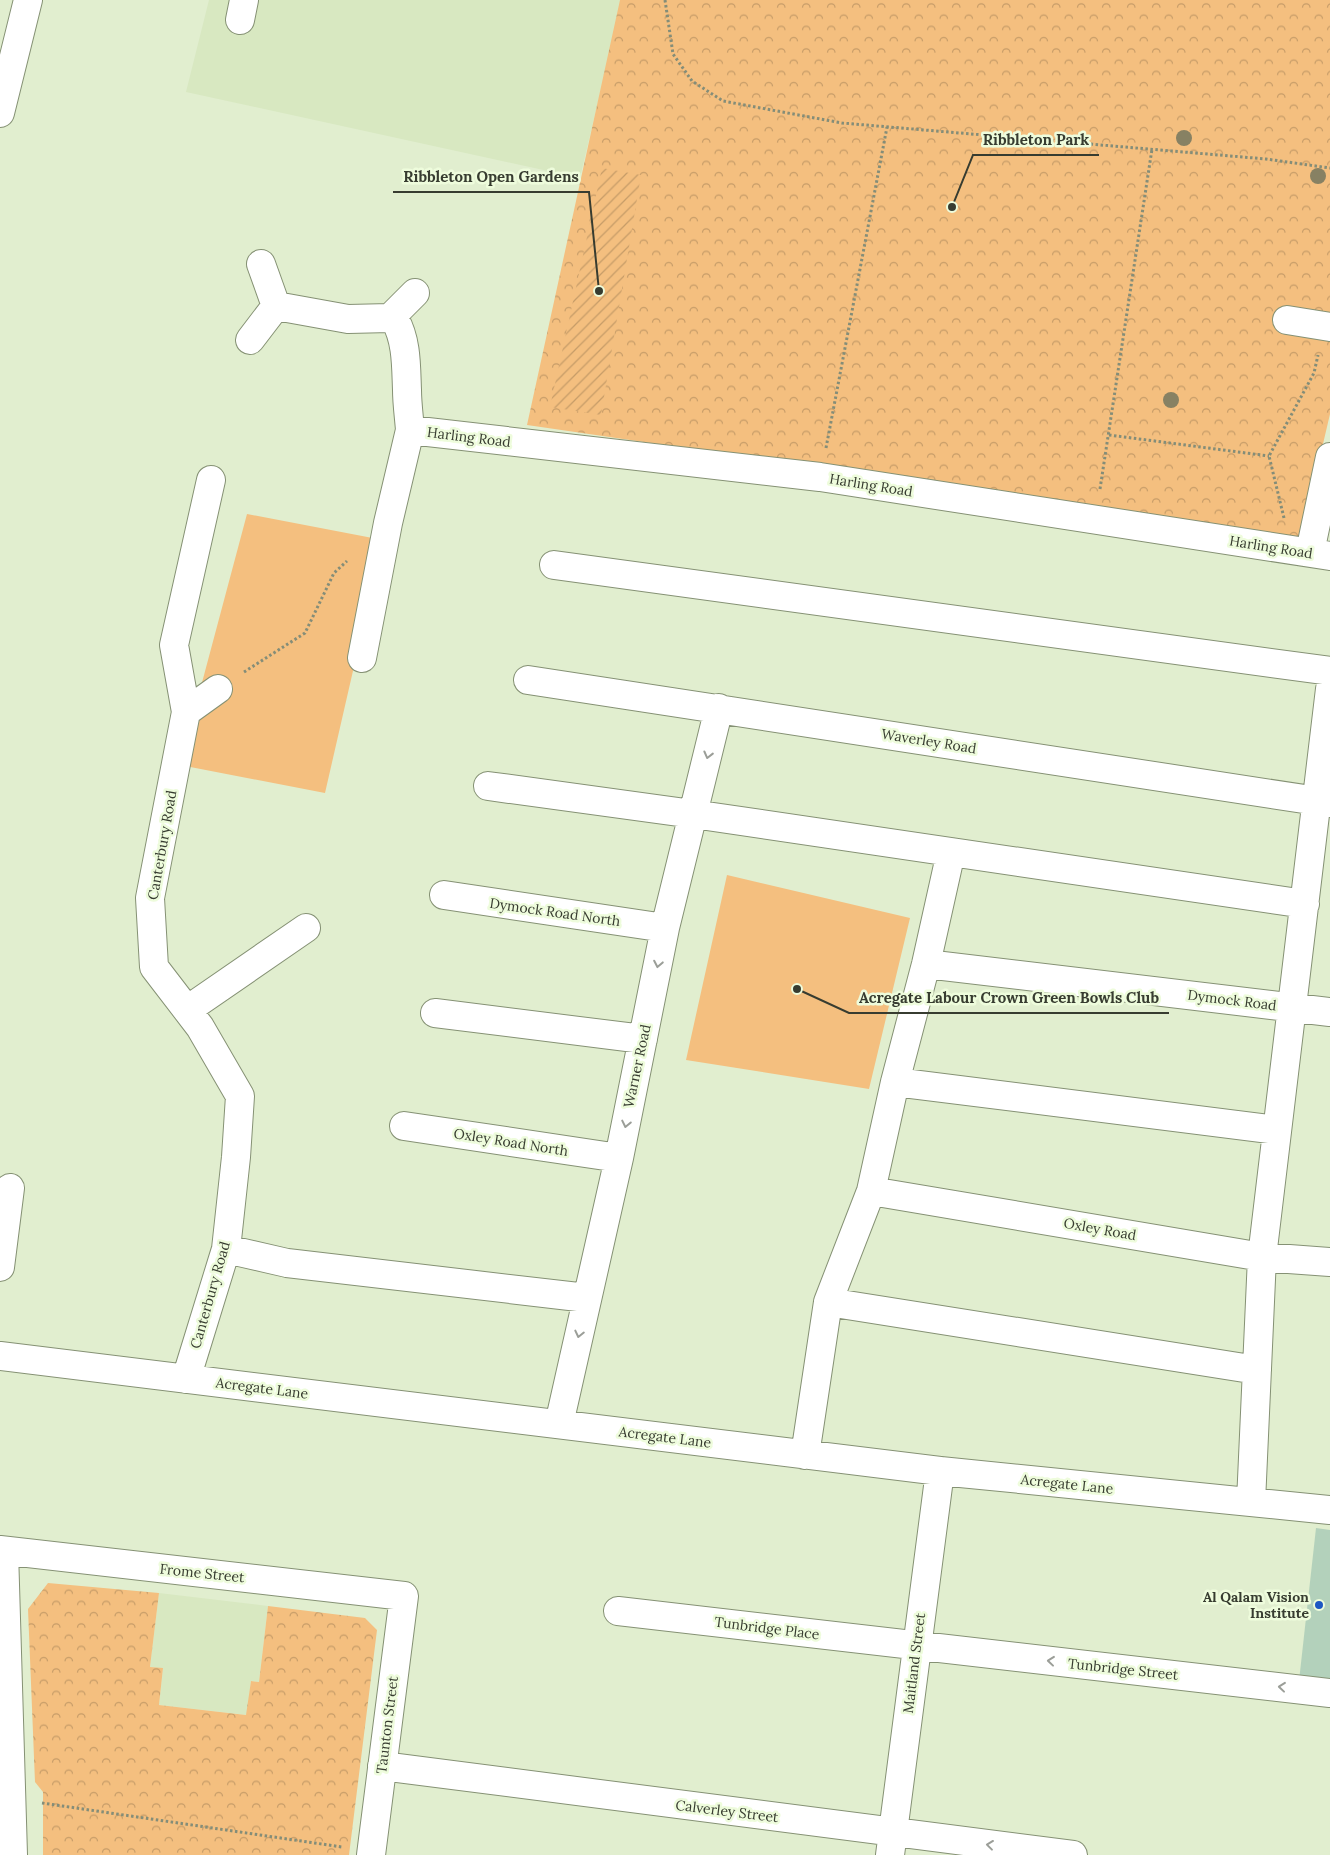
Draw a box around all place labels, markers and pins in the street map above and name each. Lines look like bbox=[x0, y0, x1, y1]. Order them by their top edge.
callout: Ribbleton Park bbox=[973, 125, 1099, 155]
callout: Ribbleton Open Gardens bbox=[393, 162, 589, 192]
callout: Acregate Labour Crown Green Bowls Club bbox=[849, 983, 1169, 1013]
place label: Al Qalam Vision Institute bbox=[1203, 1588, 1309, 1622]
marker: Al Qalam Vision Institute bbox=[1313, 1599, 1325, 1611]

